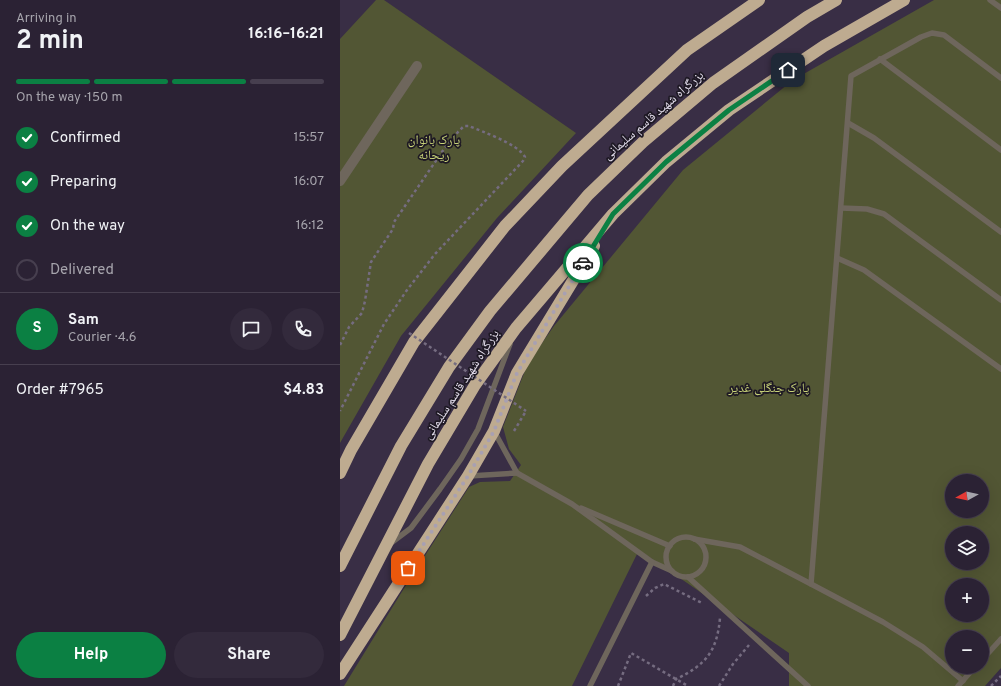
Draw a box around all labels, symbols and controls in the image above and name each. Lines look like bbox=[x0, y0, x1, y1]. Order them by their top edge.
text: Arriving in bbox=[16, 11, 77, 27]
text: 2 min bbox=[16, 25, 84, 58]
text: 16:16–16:21 bbox=[248, 25, 324, 44]
pin bbox=[771, 53, 805, 87]
icon: home bbox=[777, 59, 799, 81]
street label: بزرگراه شهید قاسم سلیمانی bbox=[600, 68, 708, 164]
text: On the way · 150 m bbox=[16, 90, 122, 106]
icon: check bbox=[16, 127, 38, 149]
text: Confirmed bbox=[50, 129, 121, 148]
text: 15:57 bbox=[293, 130, 324, 146]
park label: پارک بانوان ریحانه bbox=[408, 133, 460, 164]
icon: check bbox=[16, 171, 38, 193]
text: Preparing bbox=[50, 173, 117, 192]
text: 16:07 bbox=[294, 174, 324, 190]
icon: check bbox=[16, 215, 38, 237]
text: On the way bbox=[50, 217, 125, 236]
text: 16:12 bbox=[296, 218, 324, 234]
courier bbox=[563, 243, 603, 283]
icon: car bbox=[572, 252, 594, 274]
text: Delivered bbox=[50, 261, 114, 280]
button: chat bbox=[230, 308, 272, 350]
button: phone bbox=[282, 308, 324, 350]
text: Sam bbox=[68, 311, 99, 330]
text: S bbox=[32, 319, 42, 338]
street label: بزرگراه شهید قاسم سلیمانی bbox=[420, 327, 504, 443]
text: Courier · 4.6 bbox=[68, 330, 136, 346]
text: Order #7965 bbox=[16, 381, 104, 400]
text: $4.83 bbox=[283, 381, 324, 400]
park label: پارک جنگلی غدیر bbox=[728, 381, 810, 397]
north arrow bbox=[945, 474, 989, 518]
map controls bbox=[945, 474, 989, 674]
button: layers bbox=[945, 526, 989, 570]
pin bbox=[391, 551, 425, 585]
icon: bag bbox=[397, 557, 419, 579]
button: + bbox=[945, 578, 989, 622]
button: − bbox=[945, 630, 989, 674]
button: Help bbox=[16, 632, 166, 678]
button: Share bbox=[174, 632, 324, 678]

